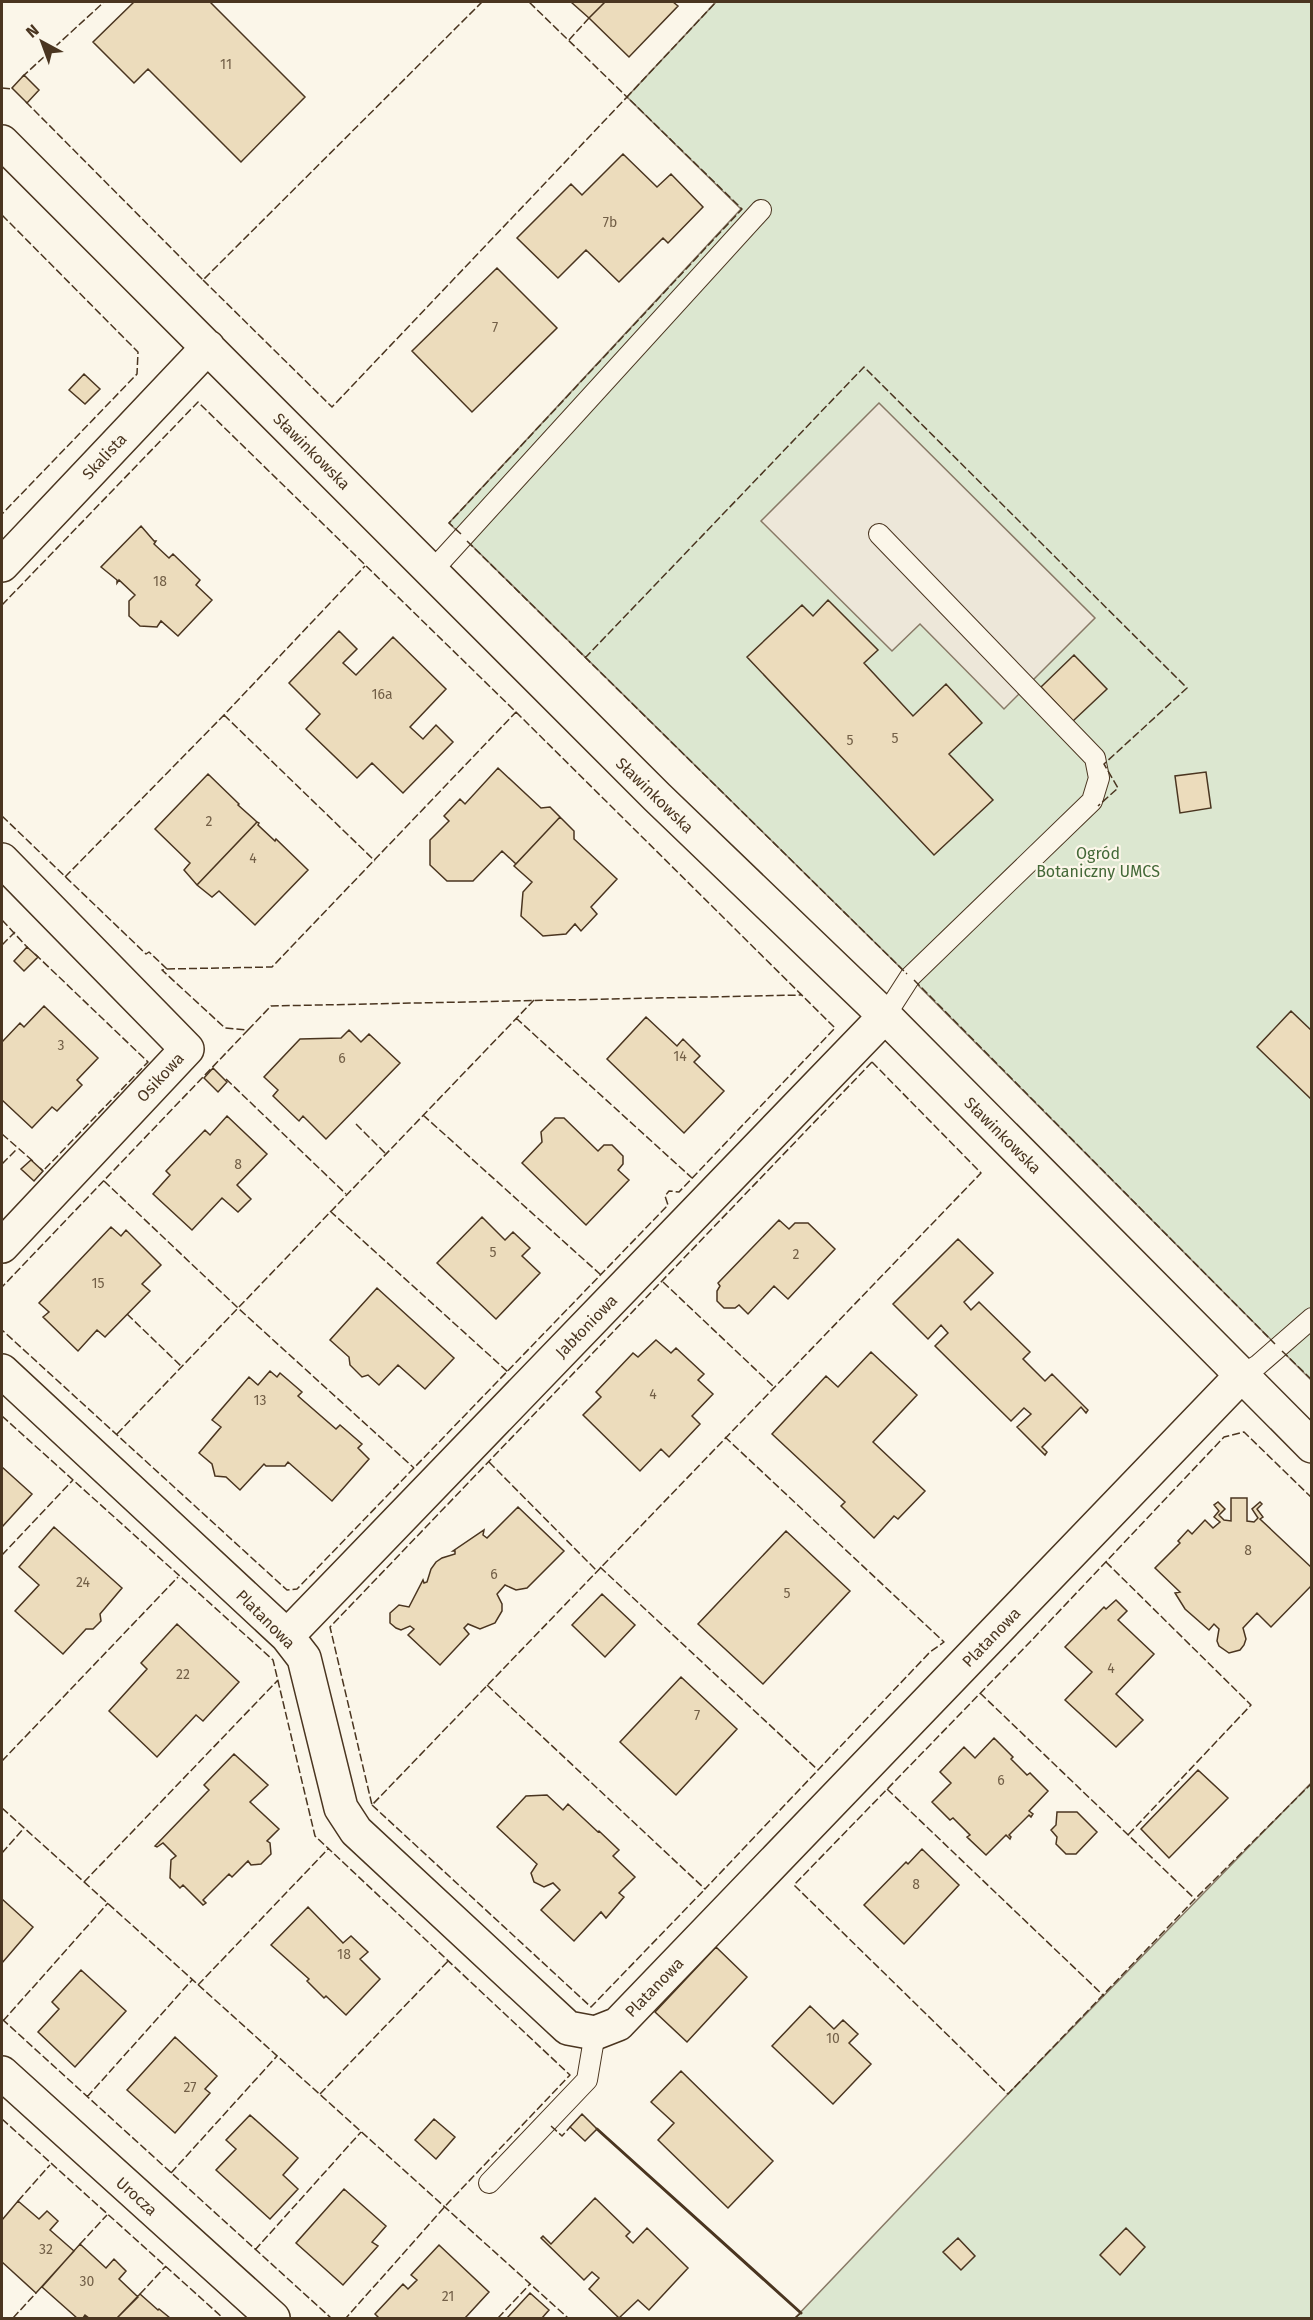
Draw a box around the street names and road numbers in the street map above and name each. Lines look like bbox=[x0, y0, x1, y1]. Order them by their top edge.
street label: Sławinkowska bbox=[269, 409, 354, 494]
street label: Skalista bbox=[78, 429, 131, 483]
street label: Sławinkowska bbox=[612, 754, 697, 837]
street label: Osikowa bbox=[133, 1049, 188, 1106]
street label: Sławinkowska bbox=[960, 1093, 1045, 1178]
street label: Jabłoniowa bbox=[552, 1291, 621, 1362]
street label: Platanowa bbox=[232, 1586, 299, 1653]
street label: Platanowa bbox=[958, 1604, 1024, 1671]
street label: Platanowa bbox=[621, 1954, 687, 2021]
street label: Urocza bbox=[112, 2173, 161, 2220]

